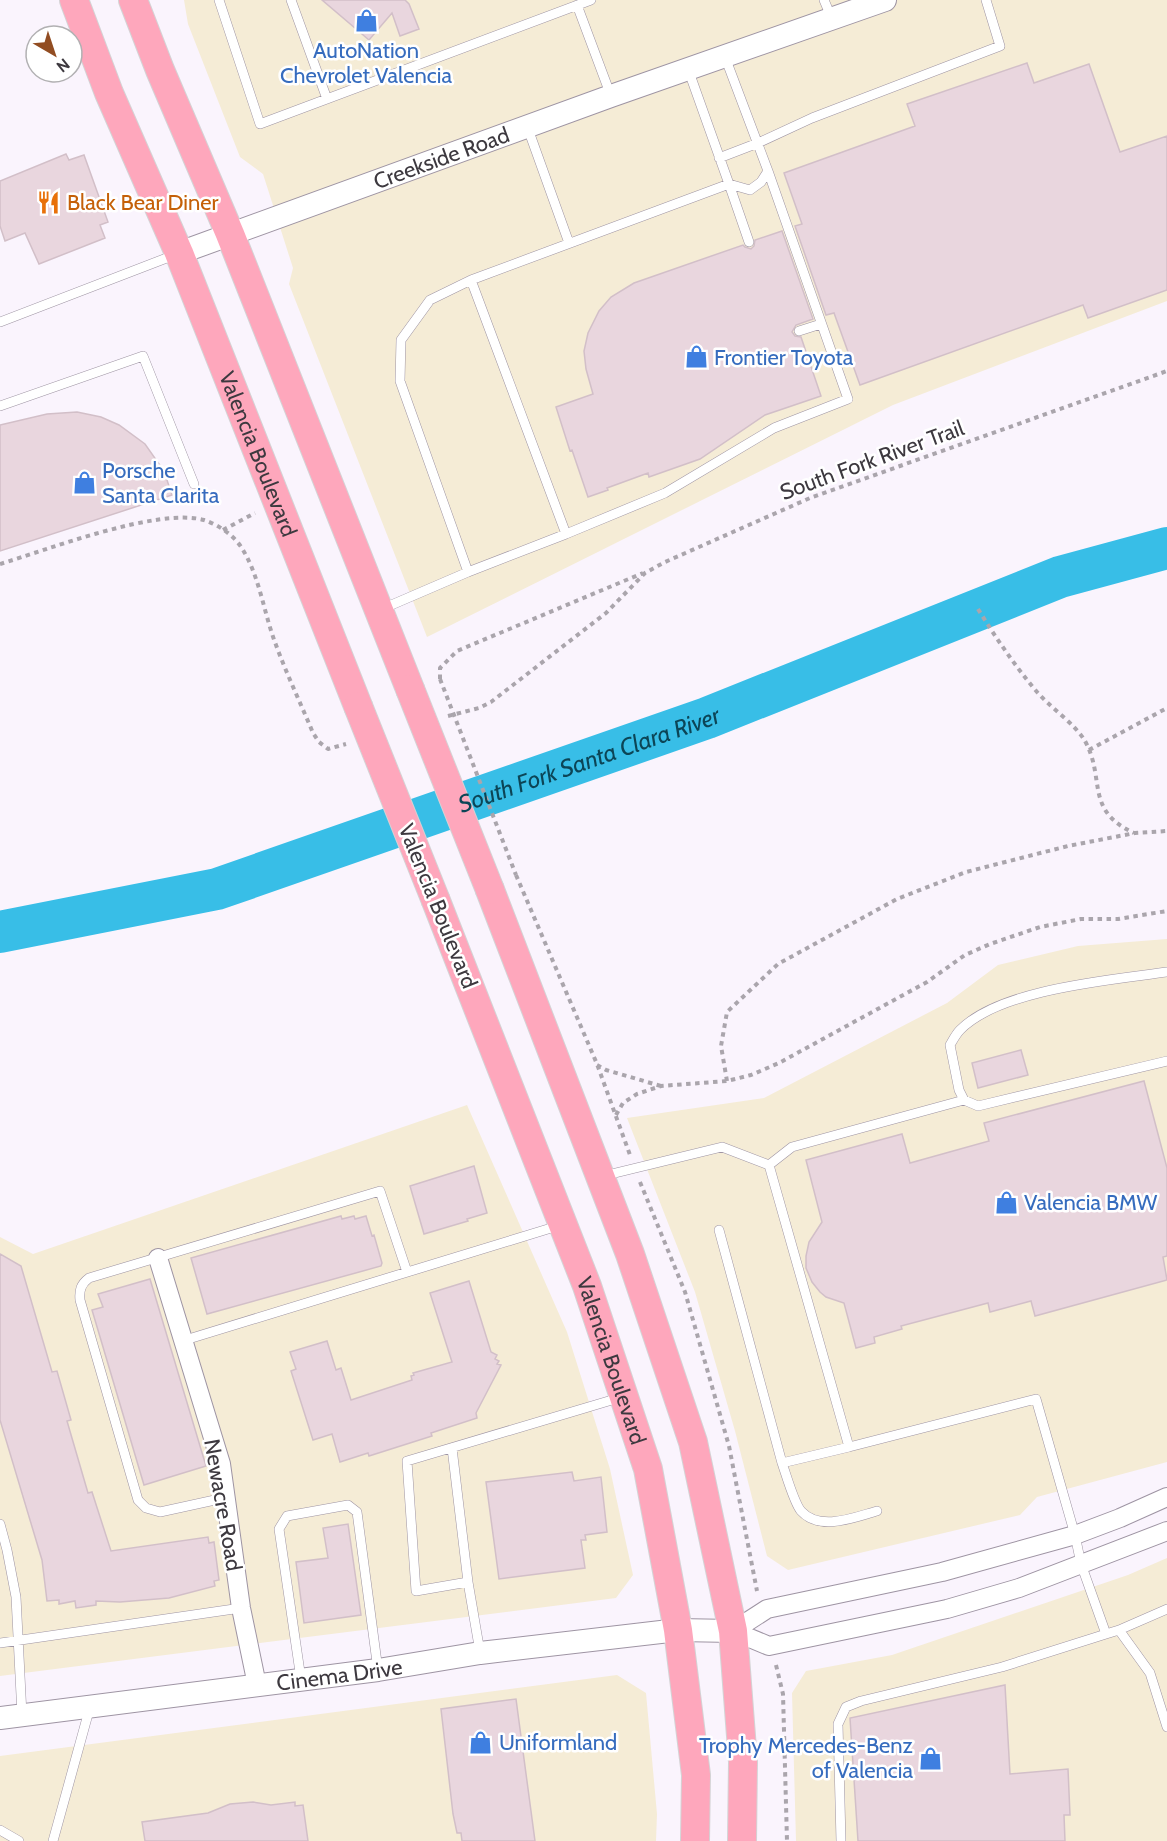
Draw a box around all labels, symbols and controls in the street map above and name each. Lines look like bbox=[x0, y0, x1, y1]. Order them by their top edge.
shop icon: AutoNation Chevrolet Valencia bbox=[353, 8, 379, 34]
north arrow bbox=[24, 24, 84, 84]
place label: AutoNation Chevrolet Valencia bbox=[280, 37, 452, 89]
text: N bbox=[53, 54, 73, 76]
street label: Creekside Road bbox=[370, 121, 513, 195]
restaurant icon: Black Bear Diner bbox=[36, 189, 62, 215]
place label: Black Bear Diner bbox=[67, 189, 218, 216]
shop icon: Frontier Toyota bbox=[683, 344, 709, 370]
place label: Frontier Toyota bbox=[714, 344, 854, 371]
street label: Valencia Boulevard bbox=[214, 367, 303, 540]
street label: South Fork River Trail bbox=[776, 414, 968, 506]
place label: Porsche Santa Clarita bbox=[102, 457, 220, 509]
shop icon: Porsche Santa Clarita bbox=[71, 470, 97, 496]
water label: South Fork Santa Clara River bbox=[454, 699, 725, 818]
street label: Valencia Boulevard bbox=[393, 820, 483, 992]
shop icon: Valencia BMW bbox=[993, 1189, 1019, 1215]
place label: Valencia BMW bbox=[1024, 1189, 1158, 1216]
street label: Valencia Boulevard bbox=[571, 1273, 652, 1448]
street label: Newacre Road bbox=[198, 1437, 248, 1573]
street label: Cinema Drive bbox=[275, 1653, 404, 1696]
shop icon: Uniformland bbox=[468, 1729, 494, 1755]
place label: Uniformland bbox=[499, 1729, 617, 1756]
place label: Trophy Mercedes-Benz of Valencia bbox=[699, 1732, 913, 1784]
shop icon: Trophy Mercedes-Benz of Valencia bbox=[918, 1745, 944, 1771]

